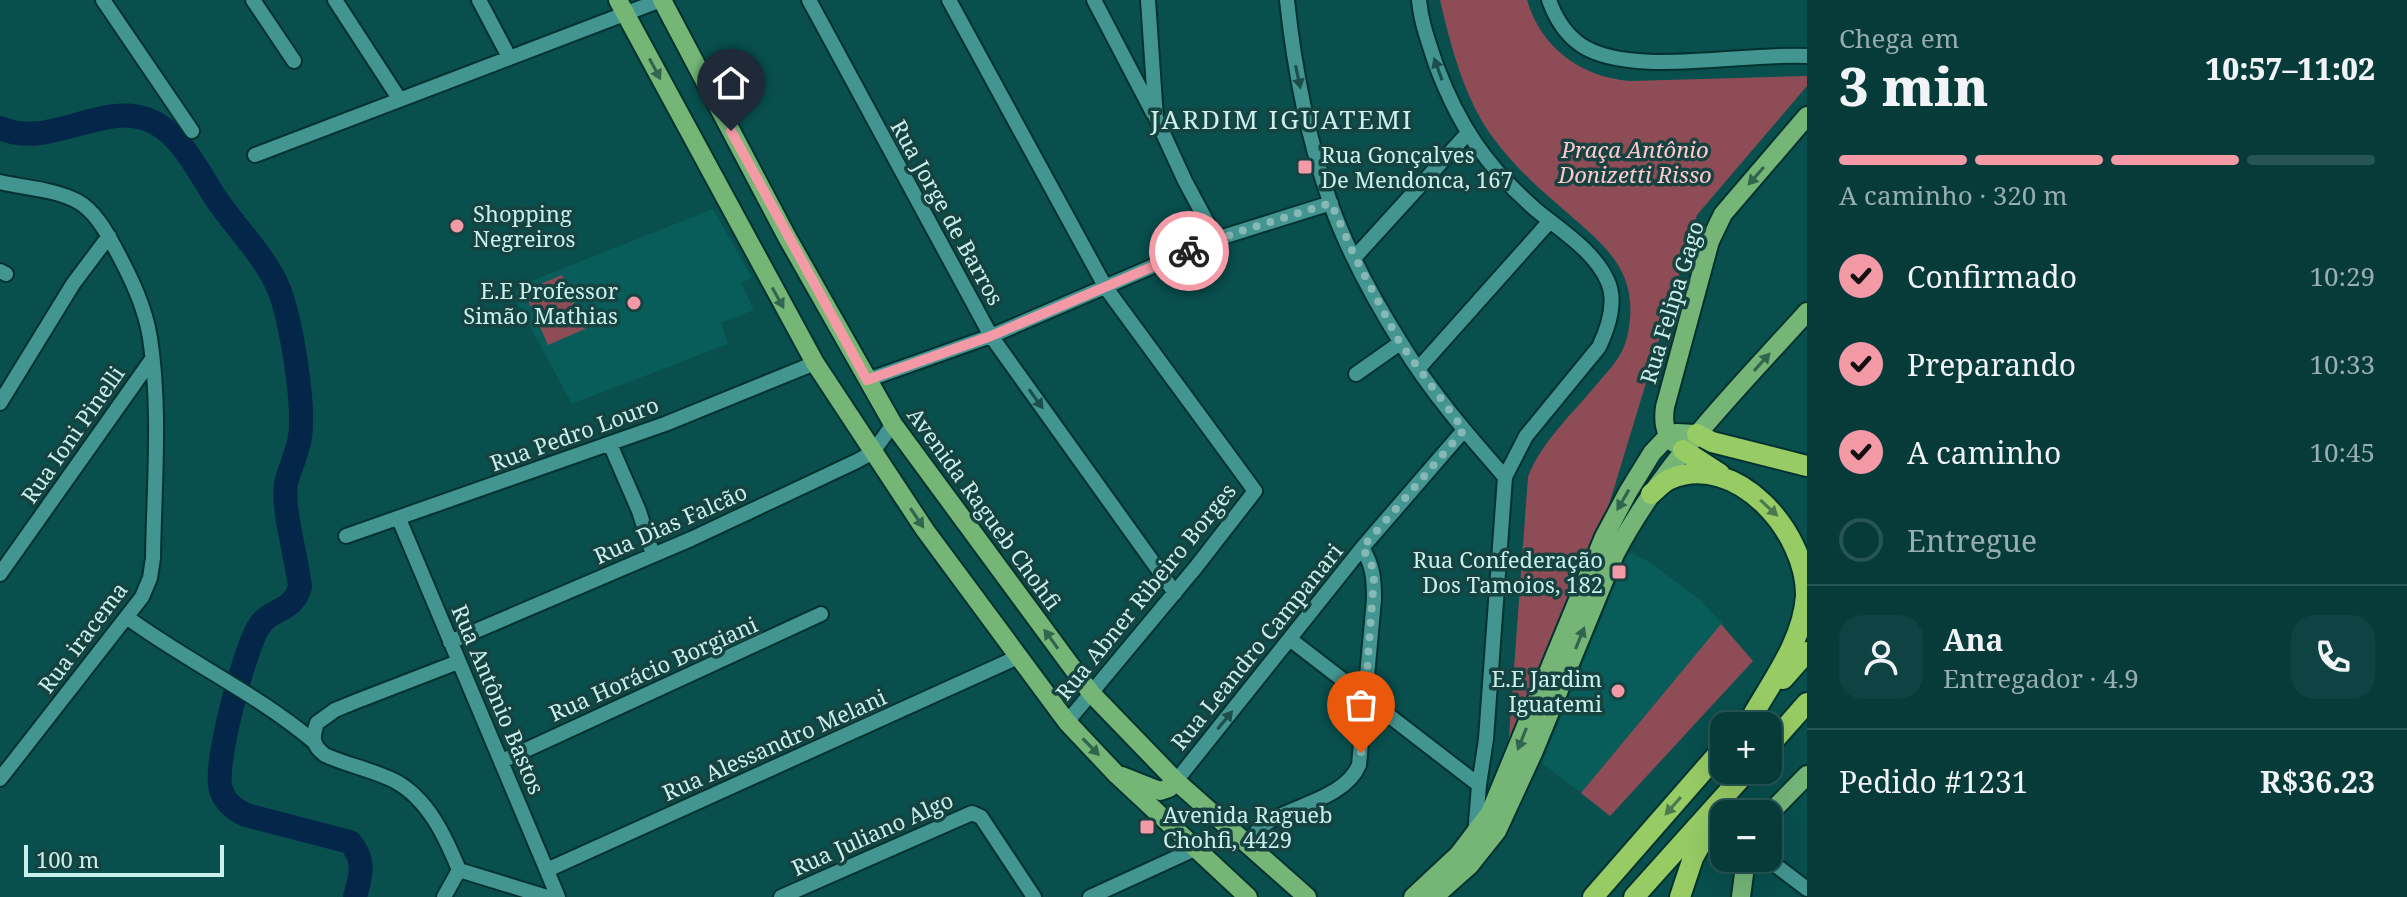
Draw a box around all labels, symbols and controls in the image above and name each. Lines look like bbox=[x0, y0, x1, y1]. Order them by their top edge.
text: Chega em bbox=[1839, 20, 1959, 56]
text: 10:57–11:02 bbox=[2205, 48, 2375, 89]
pin bbox=[697, 49, 765, 131]
text: 3 min bbox=[1839, 50, 1988, 121]
one-way arrow bbox=[1431, 56, 1444, 80]
one-way arrow bbox=[647, 58, 661, 80]
icon: home bbox=[709, 61, 753, 105]
one-way arrow bbox=[1292, 65, 1305, 90]
district label: JARDIM IGUATEMI bbox=[1149, 101, 1414, 137]
street label: Rua Jorge de Barros bbox=[884, 114, 1012, 310]
park label: Praça Antônio Donizetti Risso bbox=[1557, 134, 1712, 189]
place label: Rua Gonçalves De Mendonca, 167 bbox=[1321, 139, 1513, 194]
marker: Rua Gonçalves De Mendonca, 167 bbox=[1296, 158, 1314, 176]
one-way arrow bbox=[1748, 165, 1765, 185]
text: A caminho · 320 m bbox=[1839, 177, 2068, 213]
place label: Shopping Negreiros bbox=[473, 198, 576, 253]
courier bbox=[1149, 211, 1229, 291]
marker: Shopping Negreiros bbox=[448, 217, 466, 235]
street label: Rua Felipa Gago bbox=[1632, 217, 1710, 387]
icon: bike bbox=[1167, 229, 1211, 273]
icon: check bbox=[1839, 254, 1883, 298]
text: Confirmado bbox=[1907, 256, 2077, 297]
text: 10:29 bbox=[2309, 258, 2375, 294]
place label: E.E Professor Simão Mathias bbox=[463, 275, 619, 330]
one-way arrow bbox=[772, 286, 785, 309]
marker: E.E Professor Simão Mathias bbox=[625, 294, 643, 312]
icon: check bbox=[1839, 342, 1883, 386]
text: Preparando bbox=[1907, 344, 2076, 385]
text: 10:33 bbox=[2309, 346, 2375, 382]
one-way arrow bbox=[1752, 353, 1770, 372]
street label: Rua Ioni Pinelli bbox=[13, 359, 131, 509]
street label: Rua Pedro Louro bbox=[486, 389, 662, 477]
one-way arrow bbox=[1028, 389, 1043, 410]
street label: Avenida Ragueb Chohfi bbox=[901, 401, 1069, 616]
icon: check bbox=[1839, 430, 1883, 474]
text: A caminho bbox=[1907, 432, 2061, 473]
text: 10:45 bbox=[2309, 434, 2375, 470]
street label: Rua Dias Falcão bbox=[589, 476, 751, 570]
street label: Rua Abner Ribeiro Borges bbox=[1048, 476, 1242, 706]
one-way arrow bbox=[1616, 489, 1630, 511]
one-way arrow bbox=[1759, 499, 1778, 517]
one-way arrow bbox=[909, 507, 924, 528]
text: Entregue bbox=[1907, 520, 2037, 561]
street label: Rua Leandro Campanari bbox=[1163, 537, 1349, 755]
place label: Rua Confederação Dos Tamoios, 182 bbox=[1413, 544, 1603, 599]
marker: Rua Confederação Dos Tamoios, 182 bbox=[1610, 563, 1628, 581]
street label: Rua iracema bbox=[30, 575, 134, 699]
street label: Rua Antônio Bastos bbox=[445, 600, 553, 798]
street label: Rua Horácio Borgiani bbox=[544, 609, 762, 727]
button: person bbox=[1839, 615, 1923, 699]
button: phone bbox=[2291, 615, 2375, 699]
text: Ana bbox=[1943, 619, 2004, 660]
one-way arrow bbox=[1574, 626, 1587, 650]
one-way arrow bbox=[1043, 628, 1059, 649]
text: Entregador · 4.9 bbox=[1943, 660, 2139, 696]
place label: E.E Jardim Iguatemi bbox=[1491, 663, 1602, 718]
pin bbox=[1327, 671, 1395, 753]
street label: Rua Alessandro Melani bbox=[657, 681, 891, 807]
marker: E.E Jardim Iguatemi bbox=[1609, 682, 1627, 700]
icon: bag bbox=[1339, 683, 1383, 727]
one-way arrow bbox=[1217, 710, 1233, 730]
map controls bbox=[1710, 712, 1782, 872]
button: + bbox=[1710, 712, 1782, 784]
one-way arrow bbox=[1515, 727, 1528, 751]
one-way arrow bbox=[1081, 737, 1099, 756]
text: Pedido #1231 bbox=[1839, 761, 2029, 802]
text: R$36.23 bbox=[2260, 761, 2375, 802]
street label: Rua Juliano Algo bbox=[786, 784, 958, 882]
one-way arrow bbox=[1664, 797, 1682, 816]
place label: Avenida Ragueb Chohfi, 4429 bbox=[1163, 799, 1332, 854]
button: − bbox=[1710, 800, 1782, 872]
marker: Avenida Ragueb Chohfi, 4429 bbox=[1138, 818, 1156, 836]
scale bar bbox=[24, 841, 224, 877]
text: 100 m bbox=[36, 844, 99, 874]

